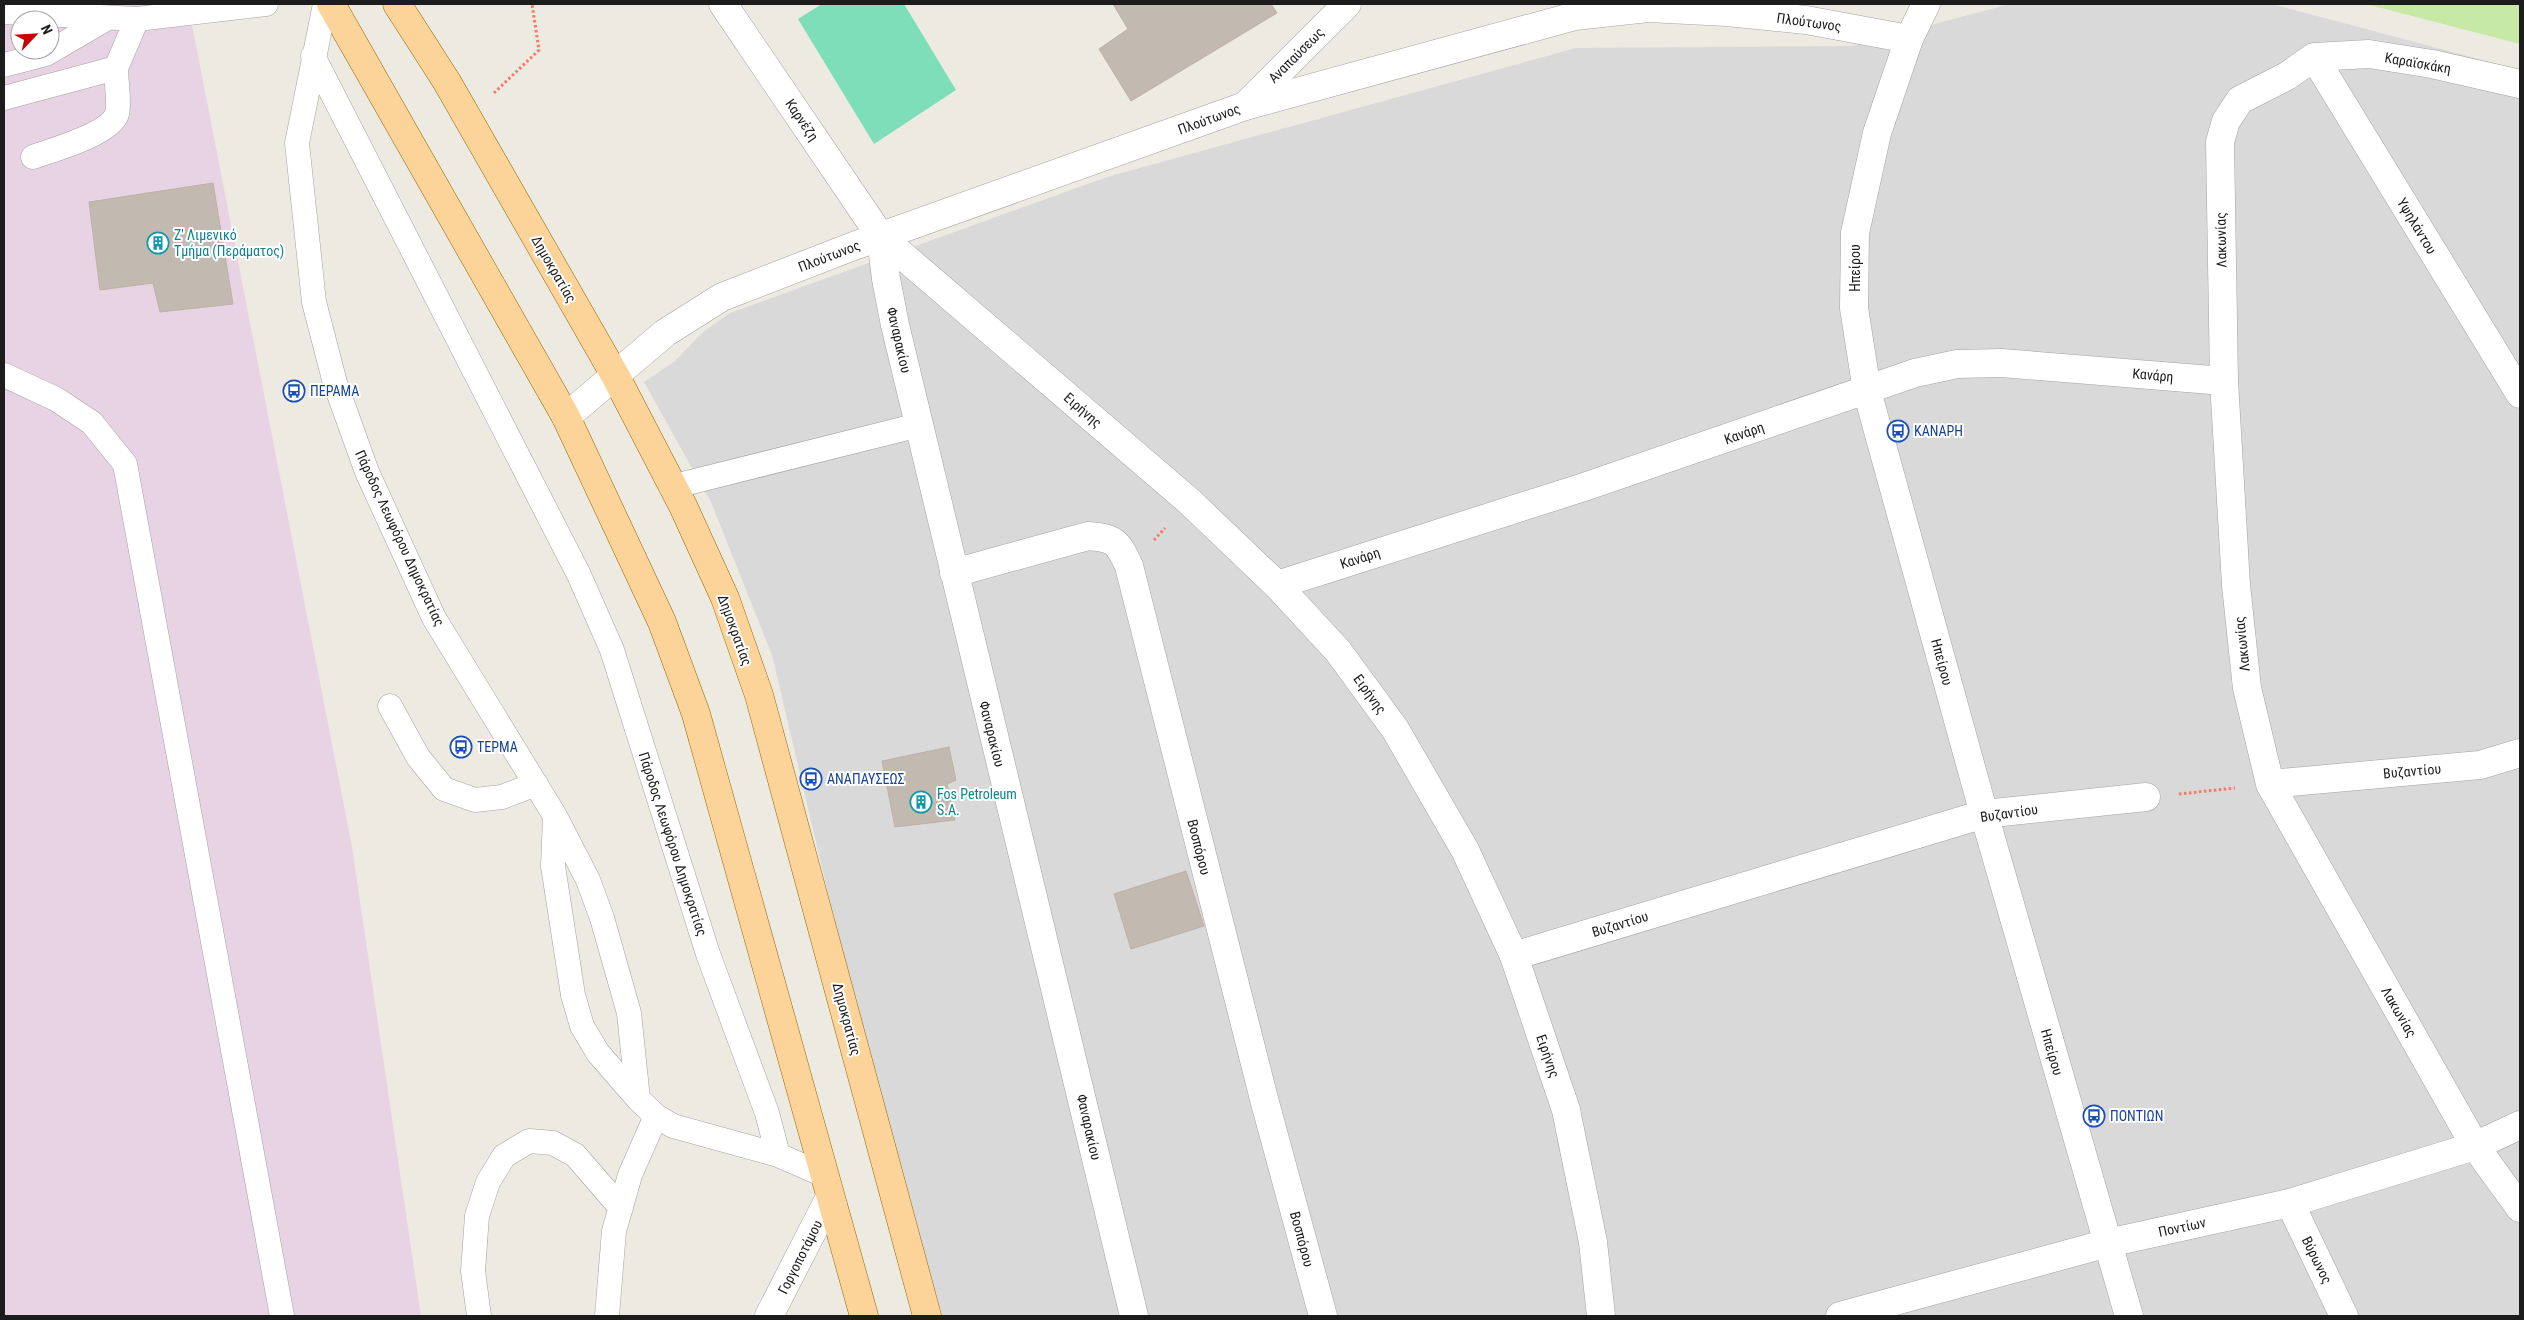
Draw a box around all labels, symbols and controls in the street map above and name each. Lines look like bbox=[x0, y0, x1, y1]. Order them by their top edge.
north arrow bbox=[10, 10, 60, 60]
street label: Πλούτωνος bbox=[1776, 10, 1842, 34]
text: N bbox=[38, 22, 56, 37]
street label: Αναπαύσεως bbox=[1265, 24, 1327, 86]
street label: Καραϊσκάκη bbox=[2384, 49, 2452, 77]
street label: Καρνέζη bbox=[782, 96, 822, 144]
street label: Πλούτωνος bbox=[1176, 100, 1242, 138]
street label: Υψηλάντου bbox=[2393, 195, 2440, 258]
street label: Λακωνίας bbox=[2213, 212, 2229, 268]
place label: Ζ' Λιμενικό Τμήμα (Περάματος) bbox=[174, 227, 284, 260]
building icon: Ζ' Λιμενικό Τμήμα (Περάματος) bbox=[146, 231, 170, 255]
street label: Δημοκρατίας bbox=[528, 233, 580, 305]
street label: Πλούτωνος bbox=[796, 237, 862, 275]
street label: Ηπείρου bbox=[1847, 244, 1863, 292]
street label: Φαναρακίου bbox=[884, 305, 914, 375]
street label: Κανάρη bbox=[2132, 365, 2174, 385]
bus stop icon: ΠΕΡΑΜΑ bbox=[282, 379, 306, 403]
place label: ΠΕΡΑΜΑ bbox=[310, 383, 359, 399]
street label: Ειρήνης bbox=[1061, 389, 1105, 431]
street label: Κανάρη bbox=[1722, 419, 1766, 447]
bus stop icon: ΚΑΝΑΡΗ bbox=[1886, 419, 1910, 443]
place label: ΚΑΝΑΡΗ bbox=[1914, 423, 1963, 439]
street label: Πάροδος Λεωφόρου Δημοκρατίας bbox=[351, 448, 448, 629]
street label: Κανάρη bbox=[1338, 544, 1382, 572]
street label: Δημοκρατίας bbox=[715, 592, 755, 668]
street label: Λακωνίας bbox=[2231, 616, 2253, 672]
street label: Ηπείρου bbox=[1928, 637, 1956, 687]
street label: Ειρήνης bbox=[1350, 671, 1390, 717]
street label: Φαναρακίου bbox=[976, 699, 1008, 769]
bus stop icon: ΤΕΡΜΑ bbox=[449, 735, 473, 759]
place label: ΤΕΡΜΑ bbox=[477, 739, 518, 755]
street label: Πάροδος Λεωφόρου Δημοκρατίας bbox=[635, 750, 710, 938]
street label: Βυζαντίου bbox=[2382, 760, 2442, 781]
bus stop icon: ΑΝΑΠΑΥΣΕΩΣ bbox=[799, 767, 823, 791]
place label: ΑΝΑΠΑΥΣΕΩΣ bbox=[827, 771, 905, 787]
place label: Fos Petroleum S.A. bbox=[937, 786, 1017, 818]
building icon: Fos Petroleum S.A. bbox=[909, 790, 933, 814]
street label: Βυζαντίου bbox=[1979, 801, 2039, 825]
street label: Βοσπόρου bbox=[1184, 818, 1214, 877]
street label: Βυζαντίου bbox=[1590, 908, 1650, 940]
street label: Δημοκρατίας bbox=[830, 981, 864, 1057]
street label: Λακωνίας bbox=[2378, 984, 2420, 1040]
street label: Ηπείρου bbox=[2038, 1027, 2066, 1077]
street label: Ειρήνης bbox=[1533, 1032, 1563, 1080]
street label: Φαναρακίου bbox=[1074, 1092, 1104, 1162]
bus stop icon: ΠΟΝΤΙΩΝ bbox=[2082, 1104, 2106, 1128]
place label: ΠΟΝΤΙΩΝ bbox=[2110, 1108, 2163, 1124]
street label: Βοσπόρου bbox=[1287, 1210, 1317, 1269]
street label: Ποντίων bbox=[2157, 1214, 2207, 1240]
street label: Γοργοποτάμου bbox=[775, 1217, 826, 1297]
street label: Βύρωνος bbox=[2299, 1234, 2335, 1286]

